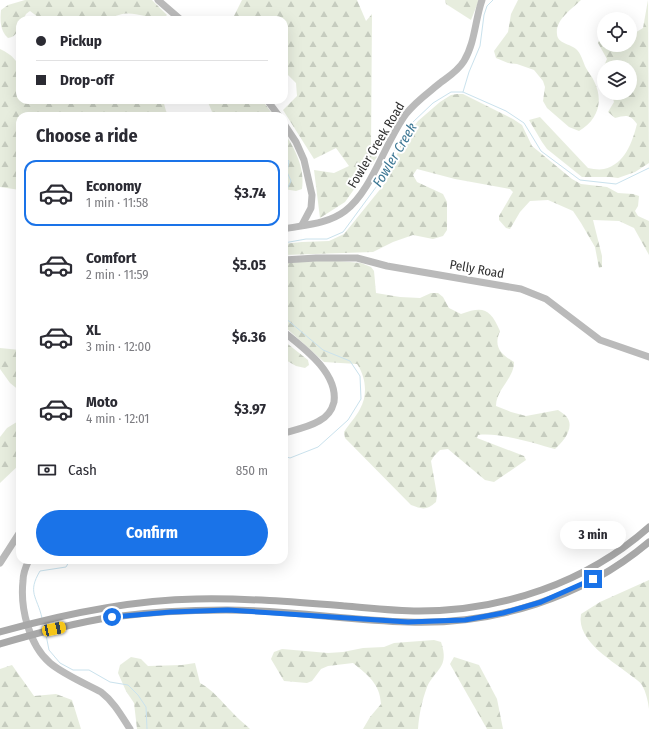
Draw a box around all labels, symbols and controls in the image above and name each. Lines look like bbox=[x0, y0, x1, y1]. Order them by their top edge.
map controls bbox=[597, 12, 637, 100]
button: locate bbox=[597, 12, 637, 52]
text: Pickup bbox=[60, 32, 102, 50]
button: layers bbox=[597, 60, 637, 100]
text: Drop-off bbox=[60, 71, 114, 89]
street label: Fowler Creek Road bbox=[344, 99, 408, 191]
water label: Fowler Creek bbox=[369, 120, 421, 190]
text: Choose a ride bbox=[36, 125, 138, 147]
icon: car bbox=[38, 175, 74, 211]
text: Economy bbox=[86, 177, 141, 195]
text: $3.74 bbox=[234, 184, 266, 202]
text: 1 min · 11:58 bbox=[86, 195, 148, 210]
icon: car bbox=[38, 247, 74, 283]
text: Comfort bbox=[86, 249, 137, 267]
text: $5.05 bbox=[232, 256, 266, 274]
street label: Pelly Road bbox=[448, 257, 506, 281]
text: 2 min · 11:59 bbox=[86, 267, 149, 282]
icon: car bbox=[38, 319, 74, 355]
text: XL bbox=[86, 321, 101, 339]
text: $6.36 bbox=[232, 328, 266, 346]
text: 3 min · 12:00 bbox=[86, 339, 151, 354]
icon: car bbox=[38, 391, 74, 427]
text: Moto bbox=[86, 393, 118, 411]
text: $3.97 bbox=[234, 400, 266, 418]
text: 4 min · 12:01 bbox=[86, 411, 149, 426]
icon: cash bbox=[36, 459, 58, 481]
text: Cash bbox=[68, 461, 97, 479]
text: 850 m bbox=[236, 463, 268, 478]
button: Confirm bbox=[36, 510, 268, 556]
callout: 3 min bbox=[560, 521, 626, 549]
text: 3 min bbox=[579, 527, 607, 542]
route end bbox=[584, 570, 602, 588]
route start bbox=[103, 608, 121, 626]
car bbox=[41, 621, 67, 637]

